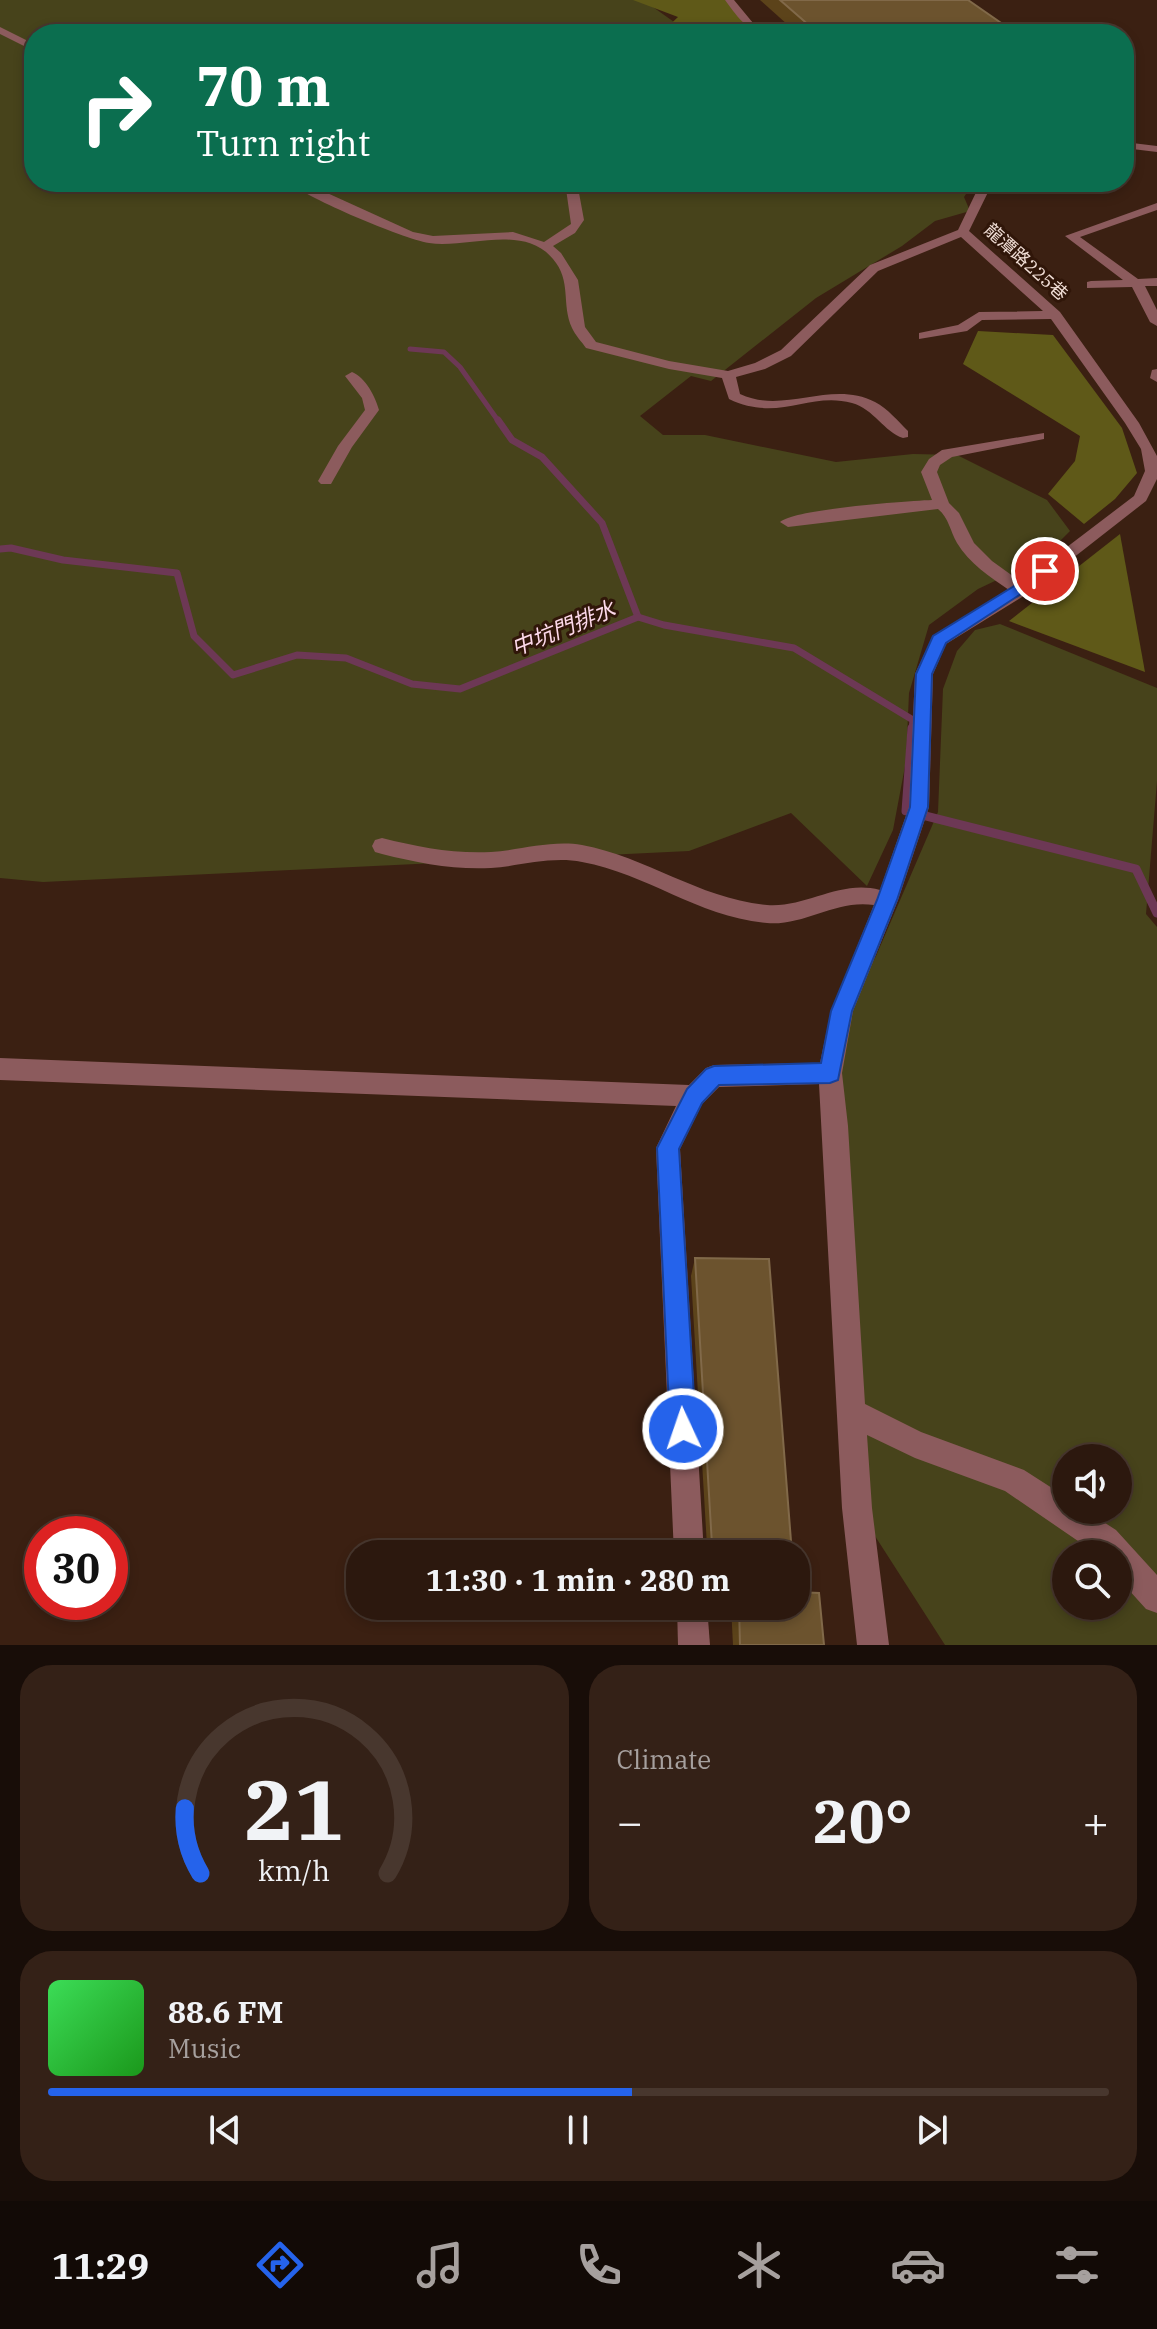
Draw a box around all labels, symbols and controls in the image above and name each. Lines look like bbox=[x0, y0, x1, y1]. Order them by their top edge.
text: 70 m bbox=[196, 49, 331, 121]
icon: right bbox=[64, 56, 168, 160]
text: Turn right bbox=[196, 119, 370, 166]
street label: 龍潭路225巷 bbox=[980, 218, 1073, 305]
pin bbox=[1011, 537, 1079, 605]
icon: arrive bbox=[1023, 549, 1067, 593]
water label: 中坑門排水 bbox=[506, 593, 620, 662]
position arrow bbox=[641, 1387, 725, 1471]
map controls bbox=[1052, 1444, 1132, 1620]
button: sound bbox=[1052, 1444, 1132, 1524]
speed limit sign: 30 bbox=[24, 1516, 128, 1620]
button: search bbox=[1052, 1540, 1132, 1620]
text: 11:30 · 1 min · 280 m bbox=[426, 1560, 730, 1599]
text: Climate bbox=[617, 1742, 711, 1776]
text: 21 bbox=[244, 1755, 344, 1863]
text: 20° bbox=[813, 1781, 913, 1860]
text: − bbox=[617, 1793, 643, 1850]
text: + bbox=[1083, 1793, 1109, 1850]
text: km/h bbox=[258, 1852, 330, 1889]
text: 88.6 FM bbox=[168, 1992, 283, 2031]
text: Music bbox=[168, 2031, 241, 2065]
icon: previous bbox=[203, 2108, 247, 2152]
icon: pause bbox=[556, 2108, 600, 2152]
icon: next bbox=[910, 2108, 954, 2152]
icon: directions bbox=[252, 2237, 308, 2293]
icon: music bbox=[412, 2237, 468, 2293]
icon: phone bbox=[571, 2237, 627, 2293]
icon: climate bbox=[731, 2237, 787, 2293]
icon: car bbox=[890, 2237, 946, 2293]
icon: filters bbox=[1049, 2237, 1105, 2293]
text: 11:29 bbox=[52, 2242, 149, 2289]

